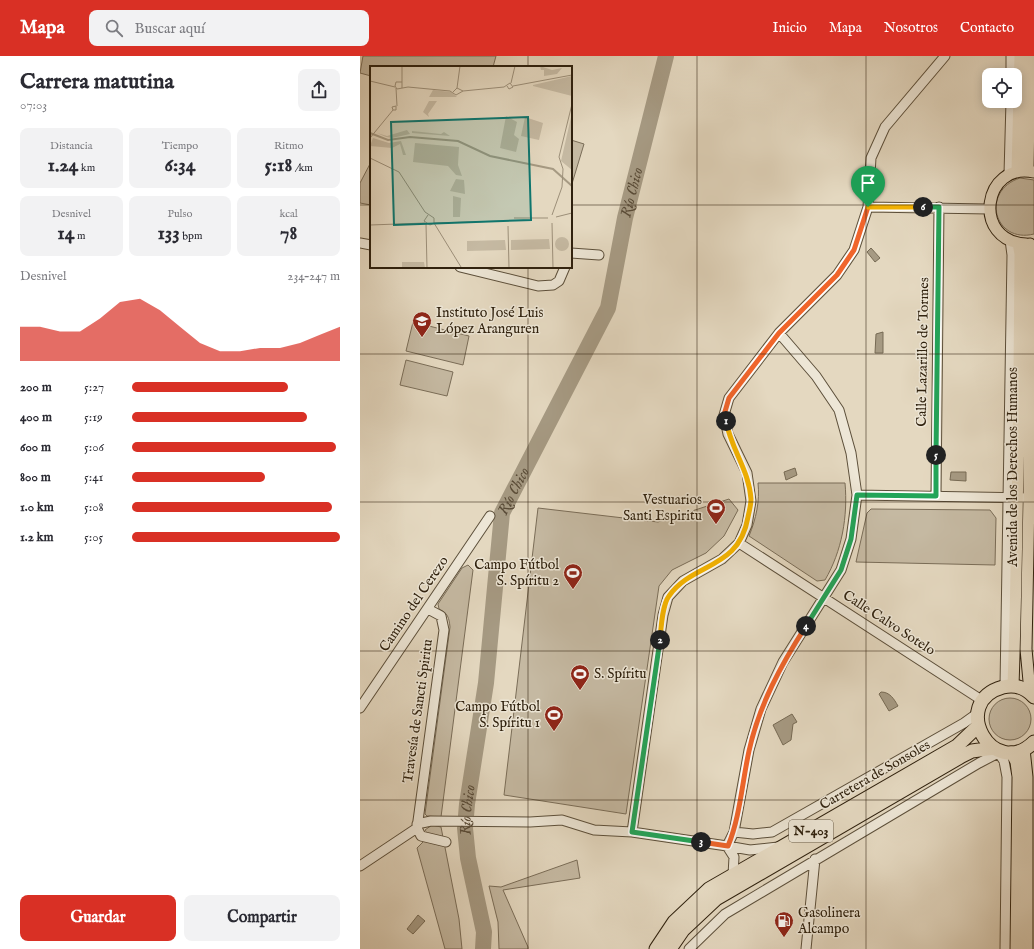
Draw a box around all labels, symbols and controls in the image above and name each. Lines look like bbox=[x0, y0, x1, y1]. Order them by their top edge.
search box bbox=[89, 10, 369, 46]
text: Mapa bbox=[20, 16, 65, 40]
icon: search bbox=[103, 17, 125, 39]
text: Buscar aquí bbox=[135, 19, 205, 38]
text: Inicio bbox=[772, 19, 807, 37]
text: Mapa bbox=[829, 19, 862, 37]
text: Nosotros bbox=[884, 19, 938, 37]
text: Contacto bbox=[960, 19, 1014, 37]
inset map bbox=[370, 66, 572, 268]
text: Carrera matutina bbox=[20, 68, 174, 96]
map controls bbox=[982, 68, 1022, 108]
button: locate bbox=[982, 68, 1022, 108]
button: share bbox=[298, 69, 340, 111]
text: 07:03 bbox=[20, 97, 47, 114]
text: Distancia bbox=[50, 139, 93, 153]
text: Tiempo bbox=[162, 139, 198, 153]
text: Ritmo bbox=[274, 139, 303, 153]
text: 1.24 bbox=[47, 153, 78, 178]
text: 6:34 bbox=[164, 153, 195, 178]
text: 5:18 bbox=[264, 153, 292, 178]
text: km bbox=[78, 161, 95, 175]
text: /km bbox=[292, 161, 313, 175]
water label: Río Chico bbox=[616, 165, 647, 219]
pin bbox=[851, 166, 885, 207]
icon: arrive bbox=[857, 172, 879, 194]
pin: 6 bbox=[913, 197, 933, 217]
text: 6 bbox=[921, 200, 925, 214]
text: Desnivel bbox=[52, 207, 91, 221]
text: Pulso bbox=[168, 207, 192, 221]
text: kcal bbox=[279, 207, 298, 221]
text: 14 bbox=[57, 221, 75, 246]
text: 133 bbox=[157, 221, 180, 246]
text: 78 bbox=[280, 221, 297, 246]
text: m bbox=[75, 229, 85, 243]
text: bpm bbox=[180, 229, 203, 243]
text: Desnivel bbox=[20, 268, 67, 285]
text: 234–247 m bbox=[287, 268, 340, 285]
street label: Calle Lazarillo de Tormes bbox=[913, 277, 933, 427]
place label: Instituto José Luis López Aranguren bbox=[436, 304, 544, 338]
school or university icon: Instituto José Luis López Aranguren bbox=[411, 310, 433, 338]
street label: Avenida de los Derechos Humanos bbox=[1004, 367, 1022, 568]
text: 200 m bbox=[20, 379, 52, 396]
text: 5:27 bbox=[84, 379, 104, 396]
text: 400 m bbox=[20, 409, 52, 426]
text: 5:19 bbox=[84, 409, 103, 426]
pin: 1 bbox=[716, 411, 736, 431]
text: 1 bbox=[724, 414, 728, 428]
text: 600 m bbox=[20, 439, 51, 456]
text: 5:06 bbox=[84, 439, 104, 456]
pin: 5 bbox=[926, 445, 946, 465]
text: 5 bbox=[934, 448, 938, 462]
water label: Río Chico bbox=[493, 464, 534, 518]
text: 800 m bbox=[20, 469, 51, 486]
text: 5:41 bbox=[84, 469, 103, 486]
place label: Vestuarios Santi Espiritu bbox=[623, 491, 702, 525]
sports icon: Vestuarios Santi Espiritu bbox=[705, 497, 727, 525]
text: 1.0 km bbox=[20, 499, 54, 516]
text: 5:08 bbox=[84, 499, 104, 516]
text: 1.2 km bbox=[20, 529, 54, 546]
text: 5:05 bbox=[84, 529, 103, 546]
street label: Camino del Cerezo bbox=[375, 552, 453, 655]
place label: Campo Fútbol S. Spíritu 2 bbox=[474, 556, 559, 590]
sports icon: Campo Fútbol S. Spíritu 2 bbox=[562, 562, 584, 590]
street label: Calle Calvo Sotelo bbox=[839, 586, 939, 660]
pin: 4 bbox=[796, 616, 816, 636]
text: 4 bbox=[803, 619, 809, 633]
pin: 2 bbox=[650, 630, 670, 650]
text: 2 bbox=[657, 633, 663, 647]
street label: Travesía de Sancti Spiritu bbox=[399, 638, 437, 784]
sports icon: S. Spíritu bbox=[569, 663, 591, 691]
place label: S. Spíritu bbox=[594, 665, 647, 683]
place label: Campo Fútbol S. Spíritu 1 bbox=[455, 698, 540, 732]
sports icon: Campo Fútbol S. Spíritu 1 bbox=[543, 704, 565, 732]
street label: Carretera de Sonsoles bbox=[816, 736, 934, 814]
water label: Río Chico bbox=[455, 783, 479, 836]
road number: N-403 bbox=[789, 820, 833, 842]
pin: 3 bbox=[691, 832, 711, 852]
text: 3 bbox=[699, 835, 703, 849]
button: Guardar bbox=[20, 895, 176, 941]
button: Compartir bbox=[184, 895, 340, 941]
place label: Gasolinera Alcampo bbox=[797, 904, 861, 938]
fuel station icon: Gasolinera Alcampo bbox=[773, 910, 795, 938]

